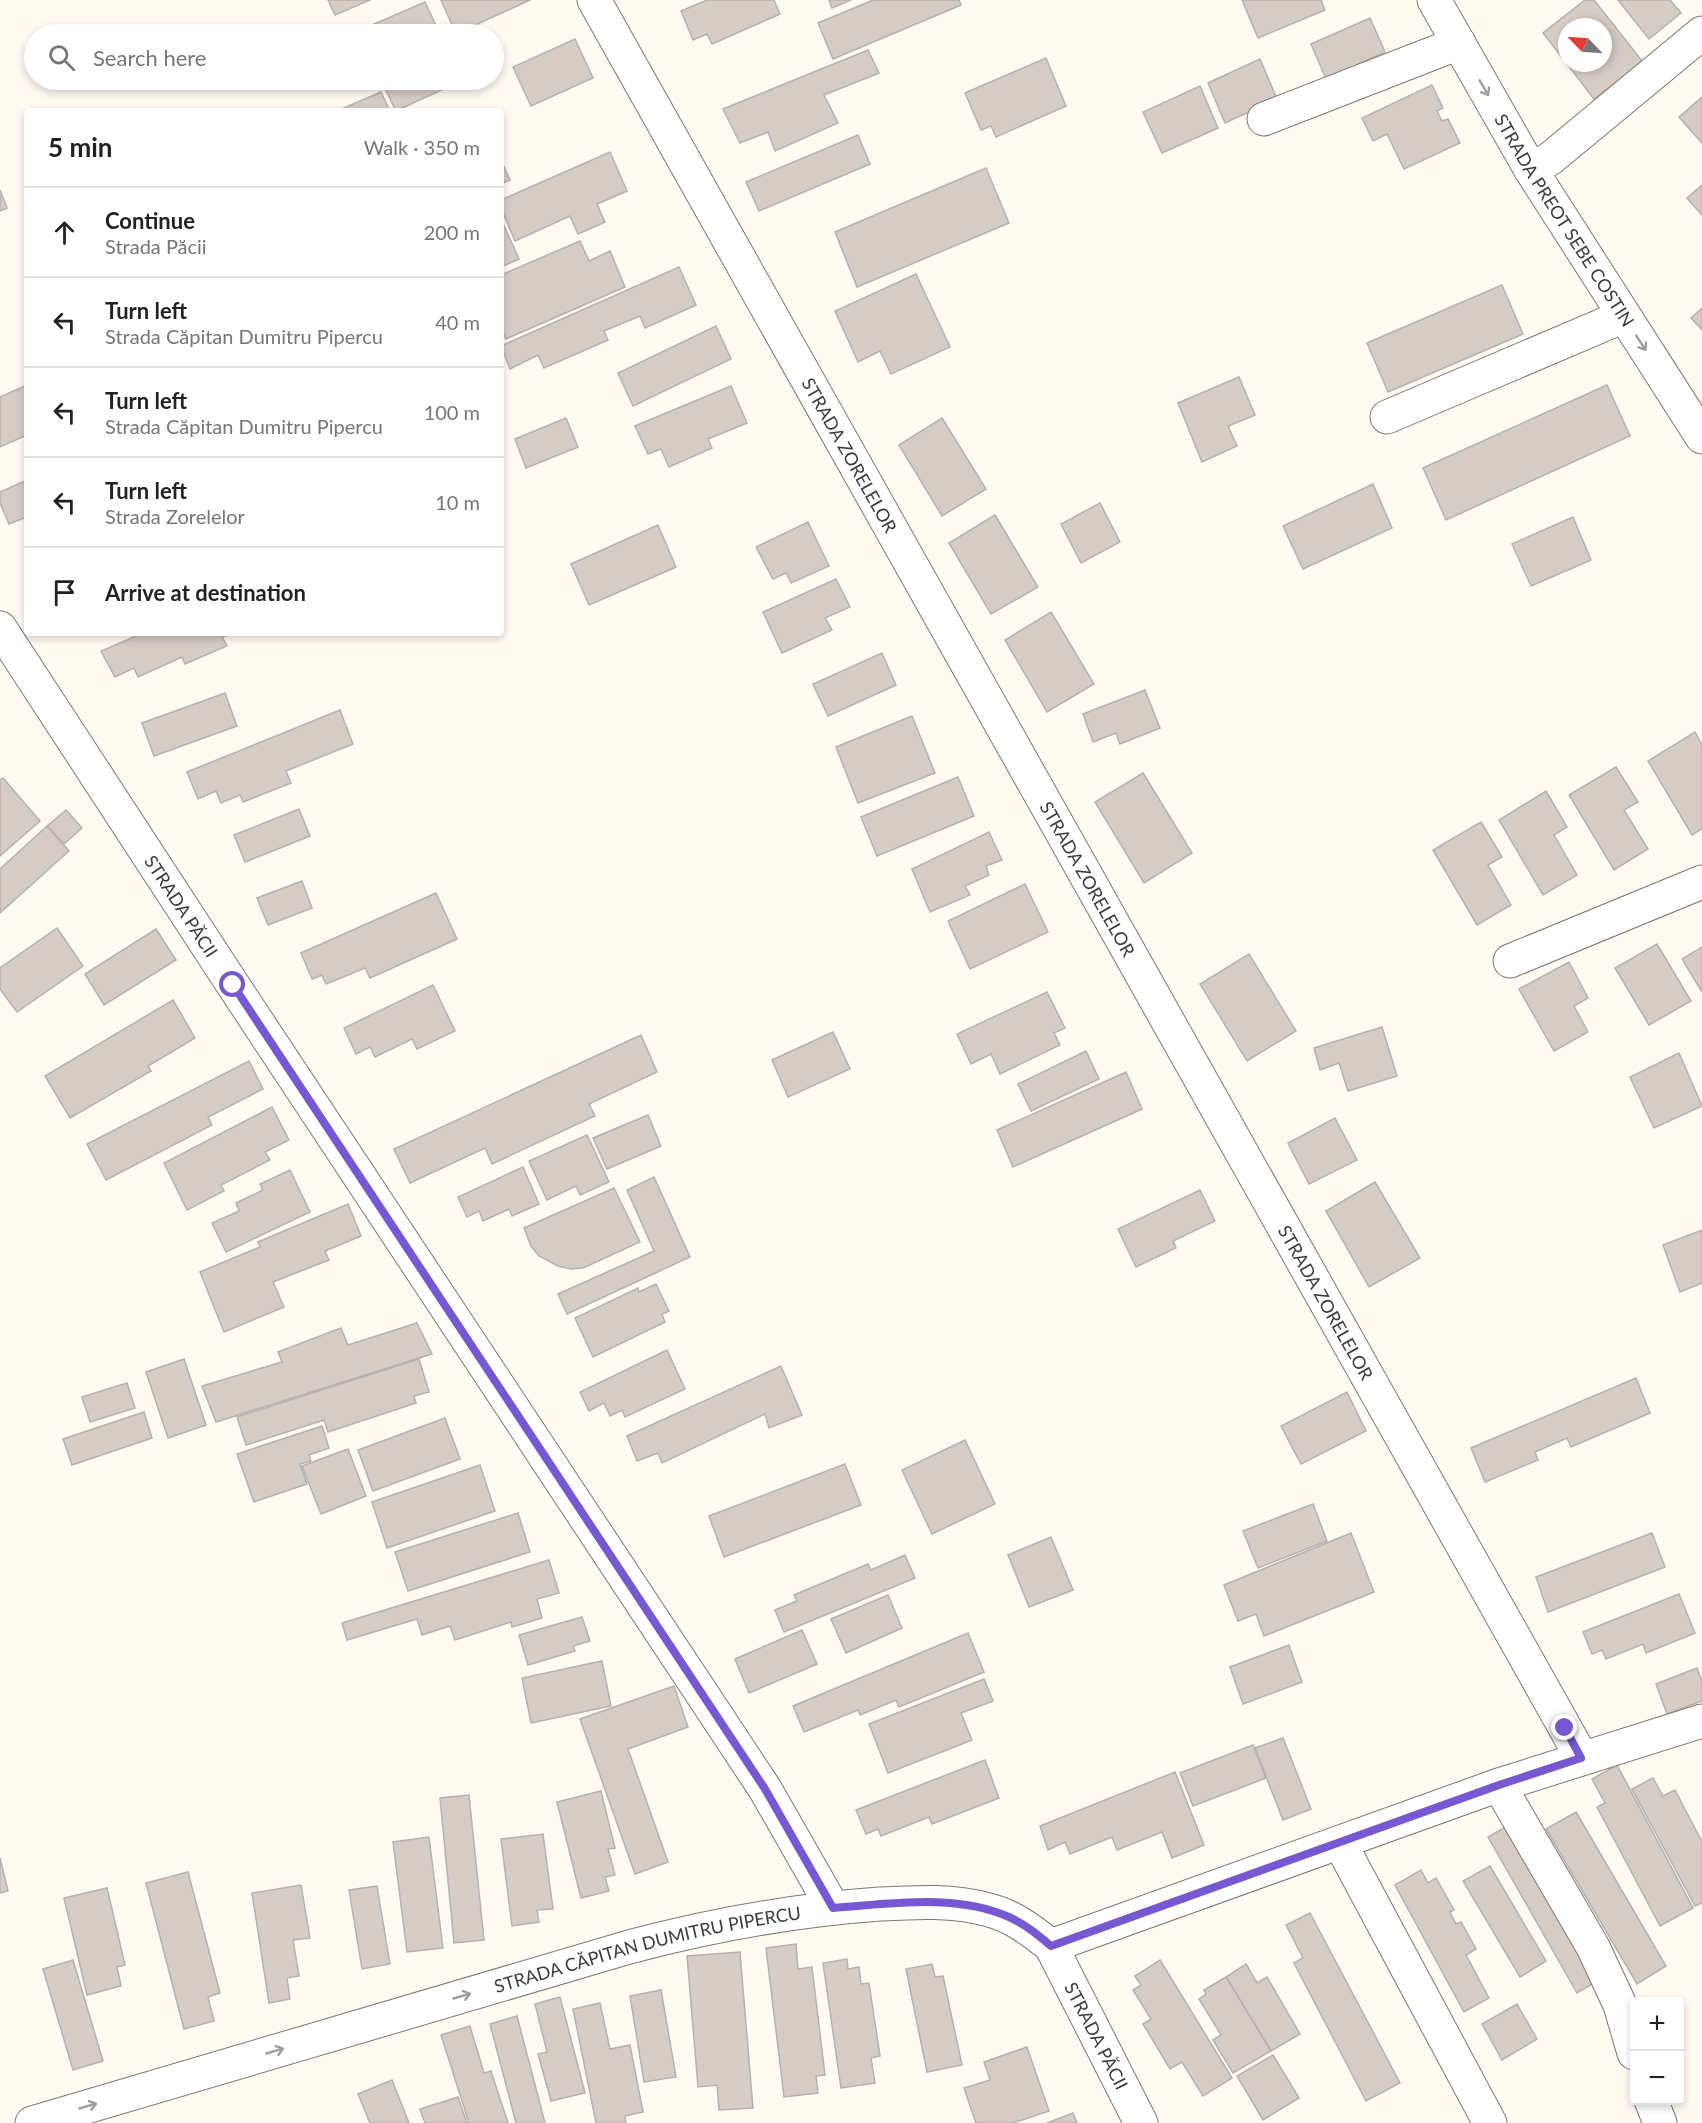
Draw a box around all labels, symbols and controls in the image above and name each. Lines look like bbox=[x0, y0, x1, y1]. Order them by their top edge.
north arrow bbox=[1558, 18, 1612, 72]
search box bbox=[24, 24, 504, 90]
icon: search bbox=[45, 41, 78, 74]
text: Search here bbox=[93, 44, 206, 71]
one-way arrow bbox=[1479, 78, 1490, 96]
street label: STRADA PREOT SEBE COSTIN bbox=[1490, 110, 1639, 330]
text: 5 min bbox=[48, 131, 112, 163]
text: Walk · 350 m bbox=[364, 135, 480, 159]
text: Continue bbox=[105, 207, 195, 234]
icon: ahead bbox=[48, 216, 81, 249]
text: 200 m bbox=[424, 220, 480, 244]
text: Strada Păcii bbox=[105, 234, 207, 258]
text: Turn left bbox=[105, 297, 187, 324]
icon: left bbox=[48, 306, 81, 339]
text: 40 m bbox=[435, 310, 480, 334]
text: Strada Căpitan Dumitru Pipercu bbox=[105, 324, 383, 348]
one-way arrow bbox=[1635, 334, 1647, 351]
street label: STRADA ZORELELOR bbox=[798, 374, 902, 537]
text: Turn left bbox=[105, 387, 187, 414]
icon: left bbox=[48, 396, 81, 429]
text: 100 m bbox=[424, 400, 480, 424]
text: Strada Căpitan Dumitru Pipercu bbox=[105, 414, 383, 438]
text: Turn left bbox=[105, 477, 187, 504]
icon: left bbox=[48, 486, 81, 519]
text: 10 m bbox=[435, 490, 480, 514]
text: Strada Zorelelor bbox=[105, 504, 245, 528]
icon: arrive bbox=[48, 576, 81, 609]
text: Arrive at destination bbox=[105, 579, 306, 606]
street label: STRADA ZORELELOR bbox=[1036, 797, 1140, 961]
street label: STRADA PĂCII bbox=[140, 851, 223, 961]
route start bbox=[219, 971, 245, 997]
street label: STRADA ZORELELOR bbox=[1274, 1221, 1379, 1384]
route end bbox=[1551, 1714, 1577, 1740]
street label: STRADA CĂPITAN DUMITRU PIPERCU bbox=[492, 1901, 802, 1997]
street label: STRADA PĂCII bbox=[1060, 1978, 1133, 2093]
one-way arrow bbox=[452, 1990, 471, 2001]
map controls bbox=[1630, 1997, 1684, 2105]
button: + bbox=[1630, 1997, 1684, 2051]
one-way arrow bbox=[265, 2045, 284, 2056]
button: − bbox=[1630, 2051, 1684, 2105]
one-way arrow bbox=[78, 2100, 97, 2111]

